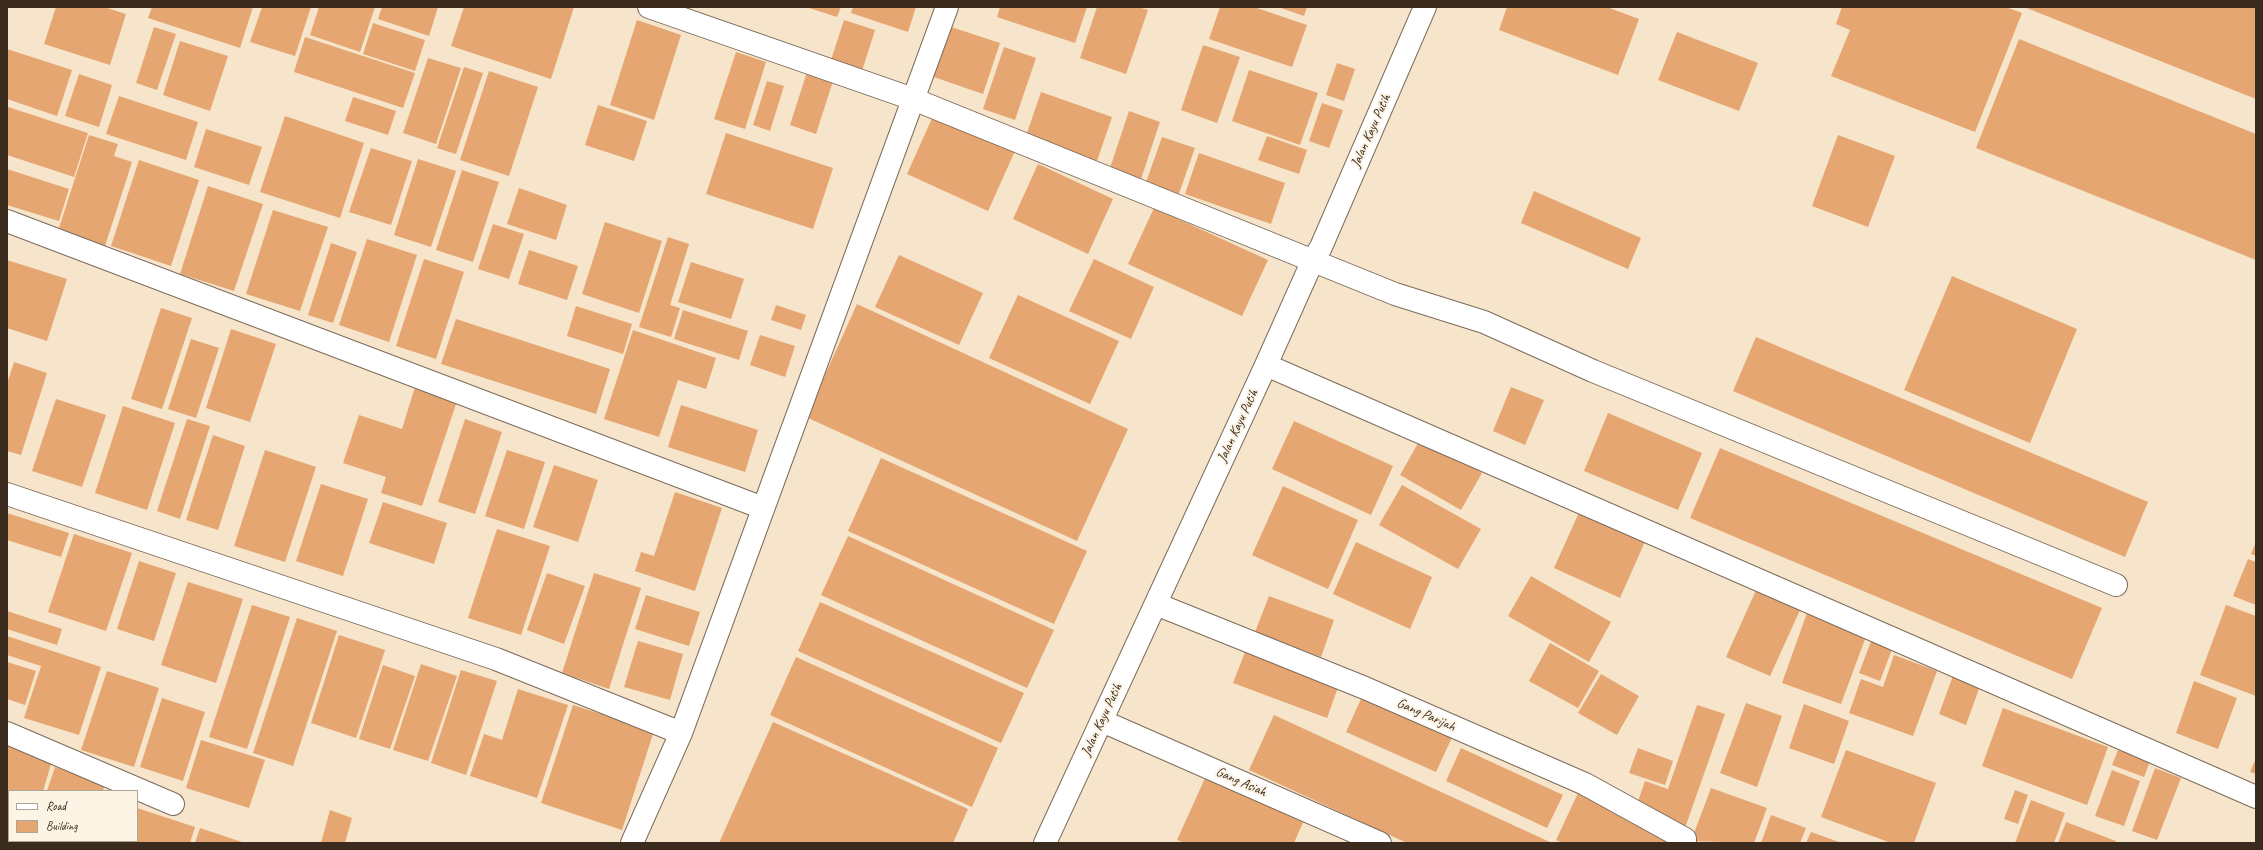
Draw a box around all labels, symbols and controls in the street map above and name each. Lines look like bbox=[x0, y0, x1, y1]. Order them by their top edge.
street label: Jalan Kayu Putih bbox=[1347, 92, 1395, 170]
street label: Jalan Kayu Putih bbox=[1214, 387, 1262, 465]
street label: Jalan Kayu Putih bbox=[1078, 681, 1126, 759]
street label: Gang Parijah bbox=[1394, 695, 1458, 735]
street label: Gang Asiah bbox=[1213, 763, 1269, 801]
legend bbox=[8, 790, 138, 842]
text: Road bbox=[46, 798, 66, 814]
text: Building bbox=[46, 818, 78, 834]

